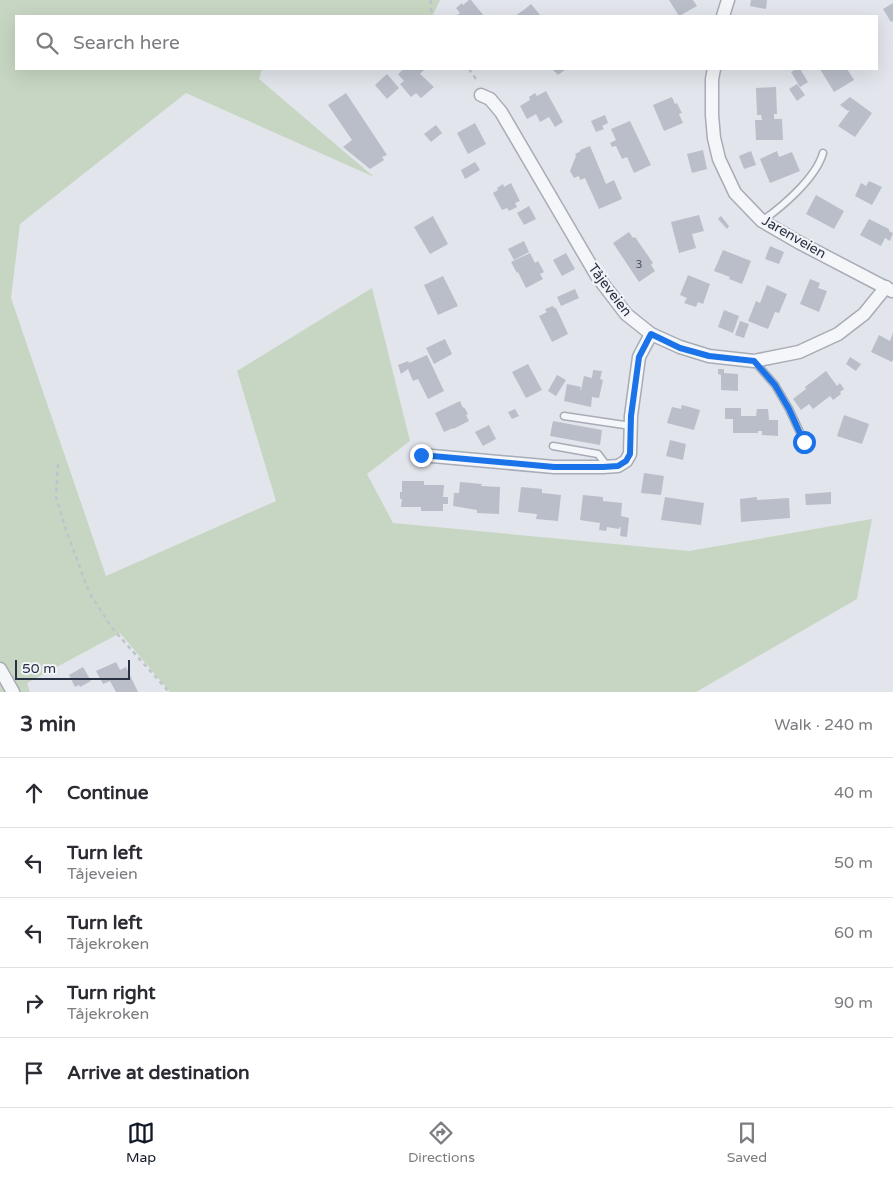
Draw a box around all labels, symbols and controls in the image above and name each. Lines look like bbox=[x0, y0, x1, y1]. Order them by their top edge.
search box bbox=[15, 15, 878, 70]
icon: search bbox=[33, 29, 61, 57]
text: Search here bbox=[73, 32, 180, 54]
street label: Jarenveien bbox=[759, 212, 829, 262]
house number: 3 bbox=[636, 258, 643, 271]
street label: Tåjeveien bbox=[585, 260, 635, 320]
route start bbox=[793, 431, 816, 454]
route end bbox=[410, 444, 433, 467]
scale bar bbox=[15, 657, 130, 680]
text: 50 m bbox=[22, 660, 56, 677]
text: 3 min bbox=[20, 712, 76, 737]
text: Walk · 240 m bbox=[774, 715, 873, 735]
icon: ahead bbox=[20, 779, 48, 807]
text: Continue bbox=[67, 782, 149, 804]
text: 40 m bbox=[834, 783, 873, 803]
text: Turn left bbox=[67, 842, 143, 864]
icon: left bbox=[20, 849, 48, 877]
text: 50 m bbox=[834, 853, 873, 873]
text: Tåjeveien bbox=[67, 864, 138, 884]
text: Turn left bbox=[67, 912, 143, 934]
icon: left bbox=[20, 919, 48, 947]
text: 60 m bbox=[834, 923, 873, 943]
text: Tåjekroken bbox=[67, 934, 149, 954]
text: Turn right bbox=[67, 982, 155, 1004]
icon: right bbox=[20, 989, 48, 1017]
text: 90 m bbox=[834, 993, 873, 1013]
text: Tåjekroken bbox=[67, 1004, 149, 1024]
icon: arrive bbox=[20, 1059, 48, 1087]
text: Arrive at destination bbox=[67, 1062, 250, 1084]
tab: Map bbox=[126, 1119, 156, 1166]
tab: Directions bbox=[408, 1119, 475, 1166]
tab: Saved bbox=[727, 1119, 767, 1166]

